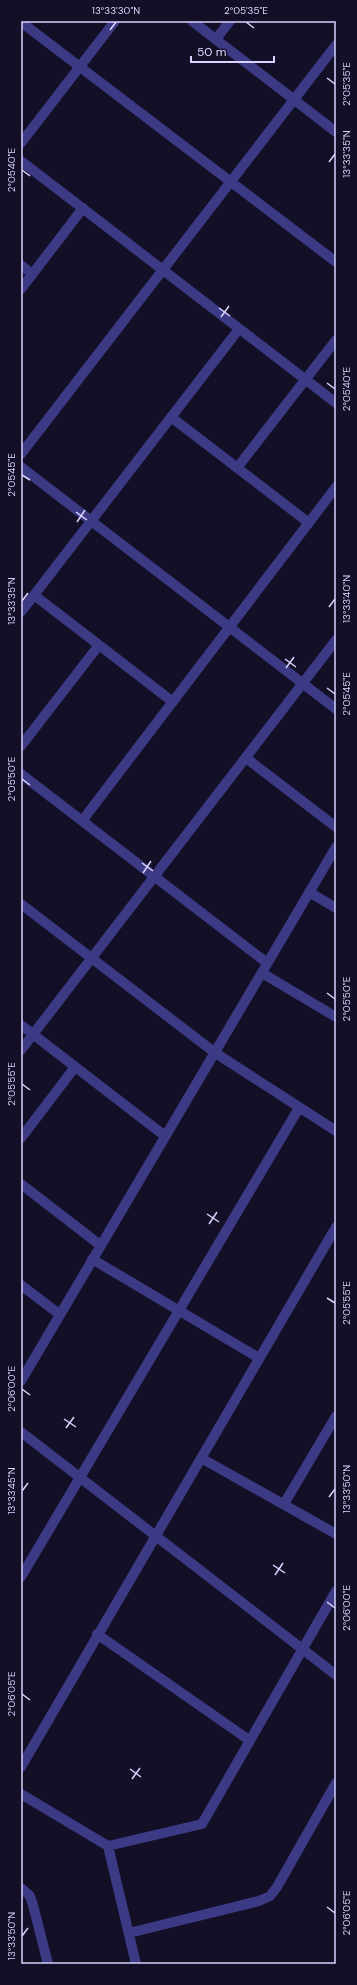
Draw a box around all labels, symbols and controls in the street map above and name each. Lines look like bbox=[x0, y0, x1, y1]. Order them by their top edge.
text: 13°33'30"N bbox=[92, 4, 140, 17]
text: 2°05'35"E bbox=[224, 4, 268, 17]
scale bar bbox=[191, 38, 274, 64]
text: 50 m bbox=[197, 44, 226, 60]
text: 2°05'35"E bbox=[340, 62, 353, 106]
text: 13°33'35"N bbox=[340, 130, 353, 178]
text: 2°05'40"E bbox=[5, 147, 18, 192]
text: 2°05'40"E bbox=[340, 366, 353, 411]
text: 2°05'45"E bbox=[5, 453, 18, 497]
text: 13°33'40"N bbox=[340, 575, 353, 623]
text: 13°33'35"N bbox=[5, 577, 18, 625]
text: 2°05'45"E bbox=[340, 672, 353, 716]
text: 2°05'50"E bbox=[5, 756, 18, 801]
text: 2°05'50"E bbox=[340, 976, 353, 1021]
text: 2°05'55"E bbox=[5, 1062, 18, 1106]
text: 2°05'55"E bbox=[340, 1281, 353, 1325]
text: 2°06'00"E bbox=[5, 1366, 18, 1412]
text: 13°33'50"N bbox=[340, 1465, 353, 1513]
text: 13°33'45"N bbox=[5, 1467, 18, 1515]
text: 2°06'00"E bbox=[340, 1585, 353, 1631]
text: 2°06'05"E bbox=[5, 1671, 18, 1717]
text: 2°06'05"E bbox=[340, 1890, 353, 1936]
text: 13°33'50"N bbox=[5, 1912, 18, 1960]

